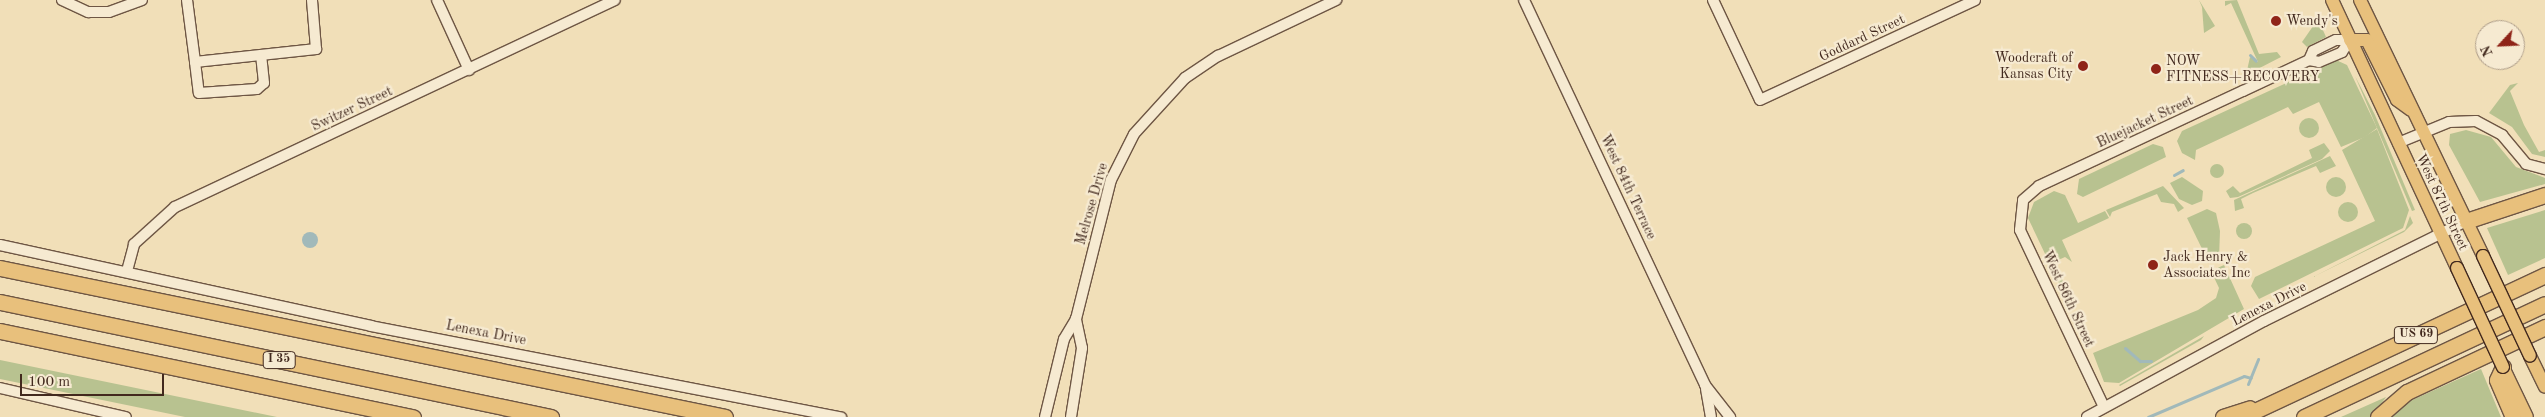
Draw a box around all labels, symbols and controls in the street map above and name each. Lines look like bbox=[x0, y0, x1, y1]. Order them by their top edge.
street label: Goddard Street bbox=[1816, 11, 1908, 65]
place label: Wendy's bbox=[2286, 13, 2338, 29]
marker: Wendy's bbox=[2270, 15, 2282, 27]
north arrow bbox=[2475, 20, 2525, 70]
text: N bbox=[2479, 43, 2496, 59]
place label: Woodcraft of Kansas City bbox=[1994, 50, 2073, 82]
place label: NOW FITNESS+RECOVERY bbox=[2166, 53, 2320, 85]
marker: Woodcraft of Kansas City bbox=[2077, 60, 2089, 72]
marker: NOW FITNESS+RECOVERY bbox=[2150, 63, 2162, 75]
street label: Switzer Street bbox=[309, 83, 395, 135]
street label: Bluejacket Street bbox=[2094, 92, 2196, 152]
street label: West 84th Terrace bbox=[1596, 132, 1660, 242]
street label: West 87th Street bbox=[2412, 151, 2472, 253]
street label: Melrose Drive bbox=[1072, 161, 1112, 247]
street label: West 86th Street bbox=[2038, 248, 2098, 350]
place label: Jack Henry & Associates Inc bbox=[2163, 249, 2250, 282]
marker: Jack Henry & Associates Inc bbox=[2147, 259, 2159, 271]
street label: Lenexa Drive bbox=[2229, 278, 2309, 330]
street label: Lenexa Drive bbox=[444, 317, 528, 349]
road number: US 69 bbox=[2394, 326, 2438, 344]
road number: I 35 bbox=[262, 350, 296, 370]
scale bar bbox=[22, 364, 166, 396]
text: 100 m bbox=[28, 375, 70, 390]

